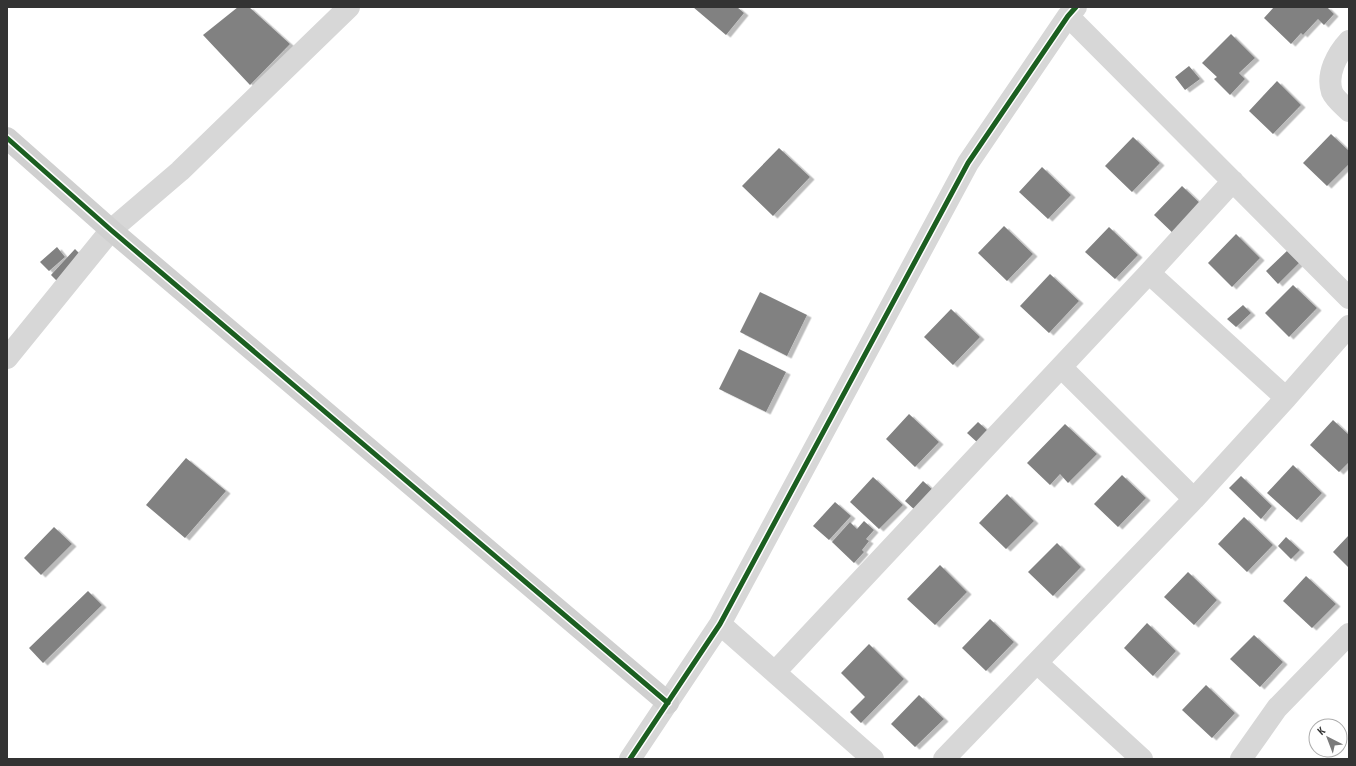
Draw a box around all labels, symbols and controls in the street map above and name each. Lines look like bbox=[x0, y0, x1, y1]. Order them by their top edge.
north arrow bbox=[1308, 718, 1348, 758]
text: K bbox=[1314, 723, 1328, 738]

